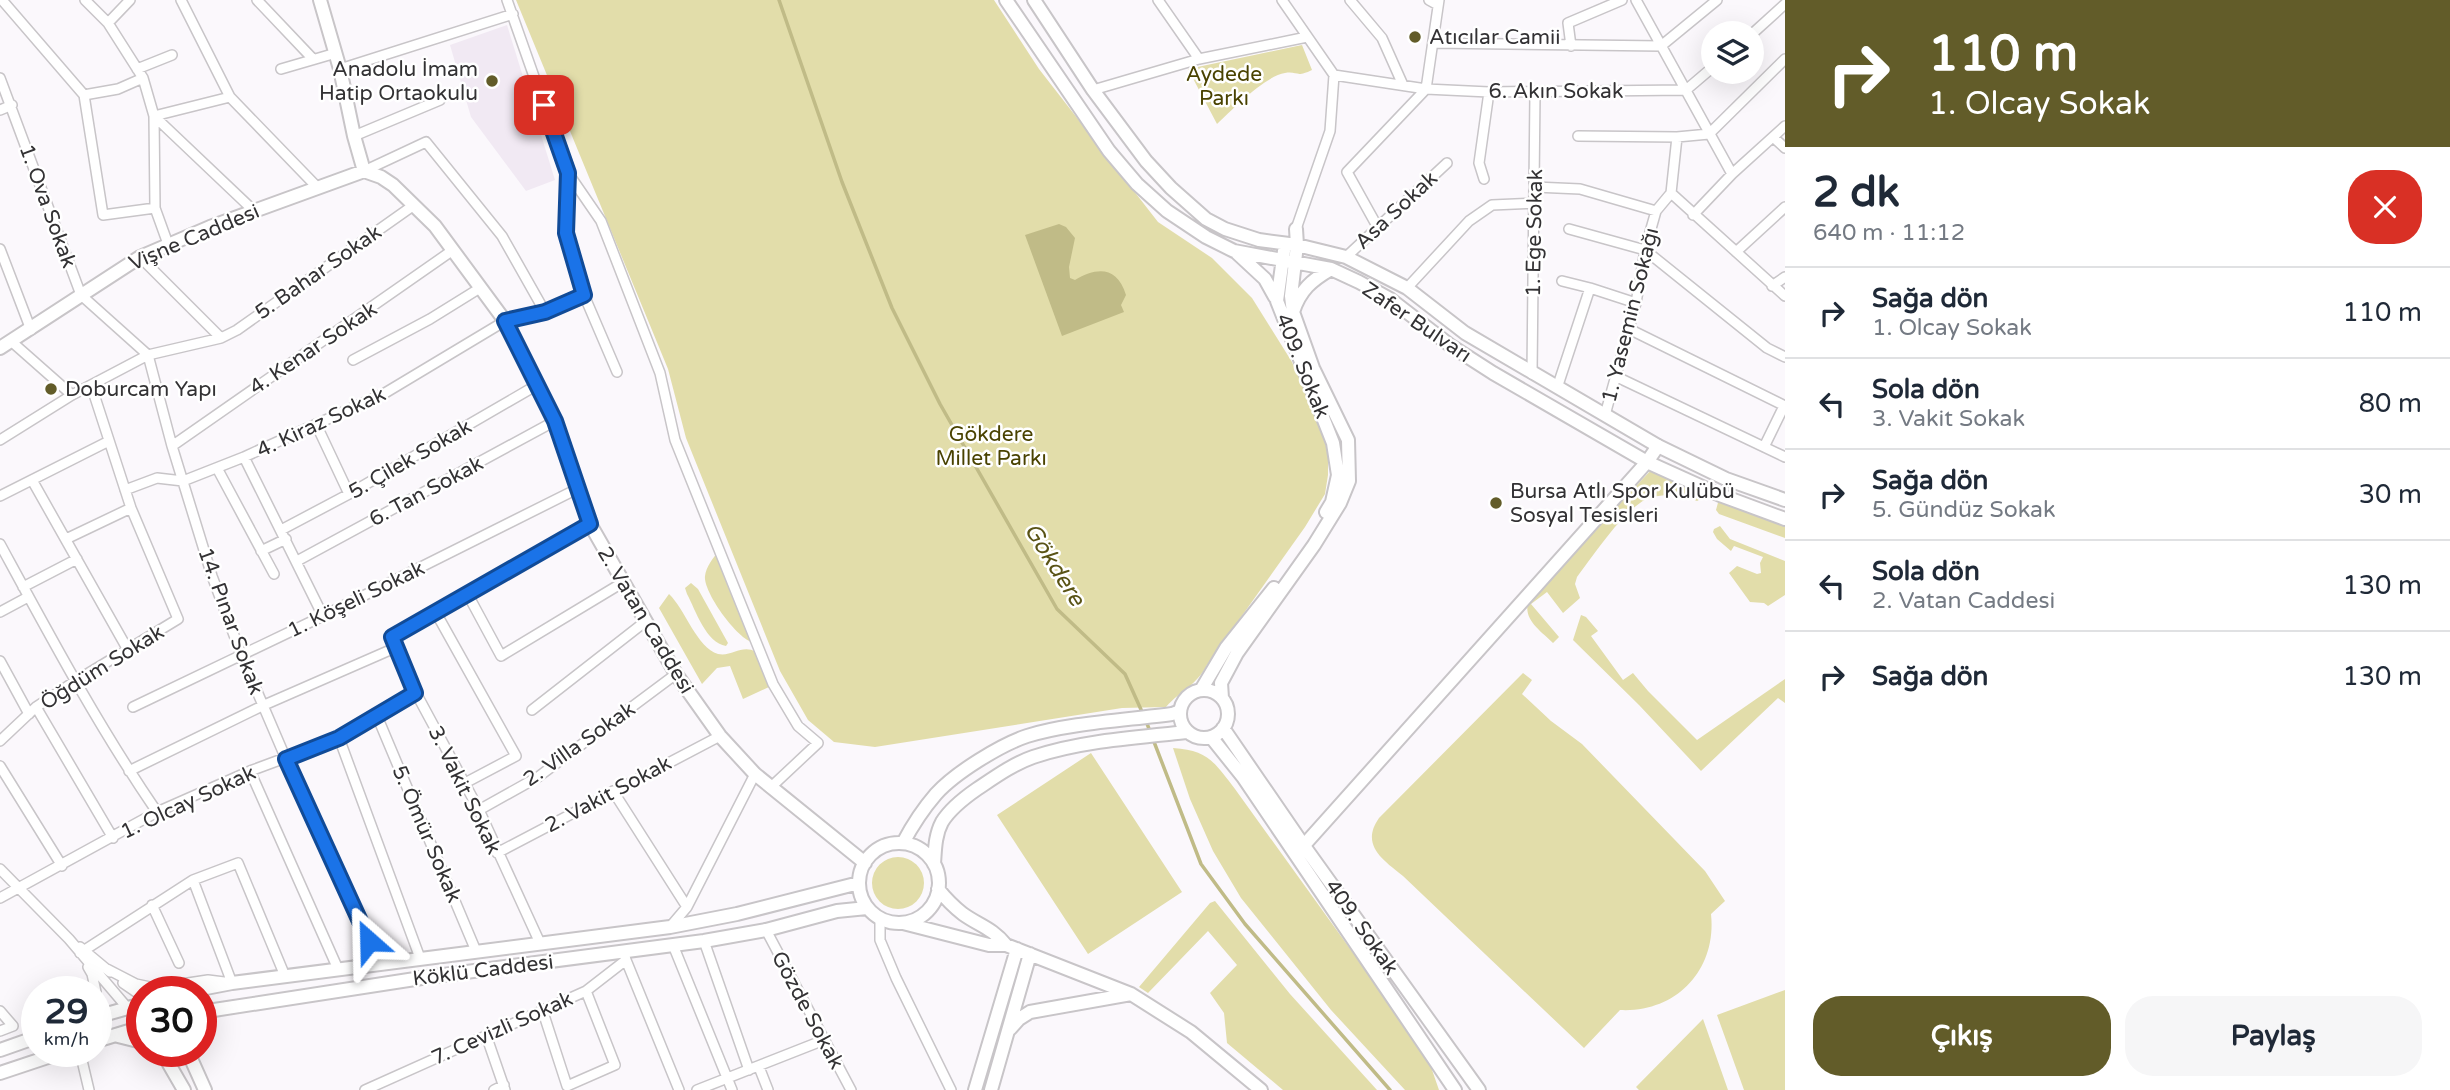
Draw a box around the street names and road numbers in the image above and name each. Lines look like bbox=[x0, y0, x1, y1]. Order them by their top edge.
street label: 6. Akın Sokak bbox=[1489, 79, 1623, 104]
street label: 1. Ova Sokak bbox=[14, 141, 81, 271]
street label: Asa Sokak bbox=[1350, 166, 1443, 255]
street label: 1. Ege Sokak bbox=[1521, 169, 1548, 297]
street label: Vişne Caddesi bbox=[125, 199, 263, 276]
street label: 5. Bahar Sokak bbox=[250, 220, 386, 325]
street label: 1. Yasemin Sokağı bbox=[1597, 225, 1664, 405]
street label: Zafer Bulvarı bbox=[1357, 277, 1476, 368]
street label: 4. Kenar Sokak bbox=[245, 297, 382, 400]
street label: 409. Sokak bbox=[1270, 310, 1335, 422]
street label: 4. Kiraz Sokak bbox=[253, 382, 390, 463]
street label: 5. Çilek Sokak bbox=[344, 414, 476, 505]
street label: 6. Tan Sokak bbox=[365, 451, 487, 532]
street label: 2. Vatan Caddesi bbox=[592, 542, 699, 698]
street label: 14. Pınar Sokak bbox=[192, 544, 269, 698]
street label: 1. Köşeli Sokak bbox=[284, 556, 429, 643]
street label: Öğdüm Sokak bbox=[36, 619, 169, 715]
street label: 2. Villa Sokak bbox=[519, 697, 640, 792]
street label: 3. Vakit Sokak bbox=[423, 722, 506, 858]
street label: 2. Vakit Sokak bbox=[541, 751, 676, 838]
street label: 1. Olcay Sokak bbox=[117, 760, 260, 845]
street label: 5. Ömür Sokak bbox=[386, 762, 467, 906]
street label: 409. Sokak bbox=[1320, 875, 1404, 980]
street label: Gözde Sokak bbox=[766, 947, 849, 1073]
street label: Köklü Caddesi bbox=[411, 949, 555, 992]
street label: 7. Cevizli Sokak bbox=[428, 986, 577, 1071]

